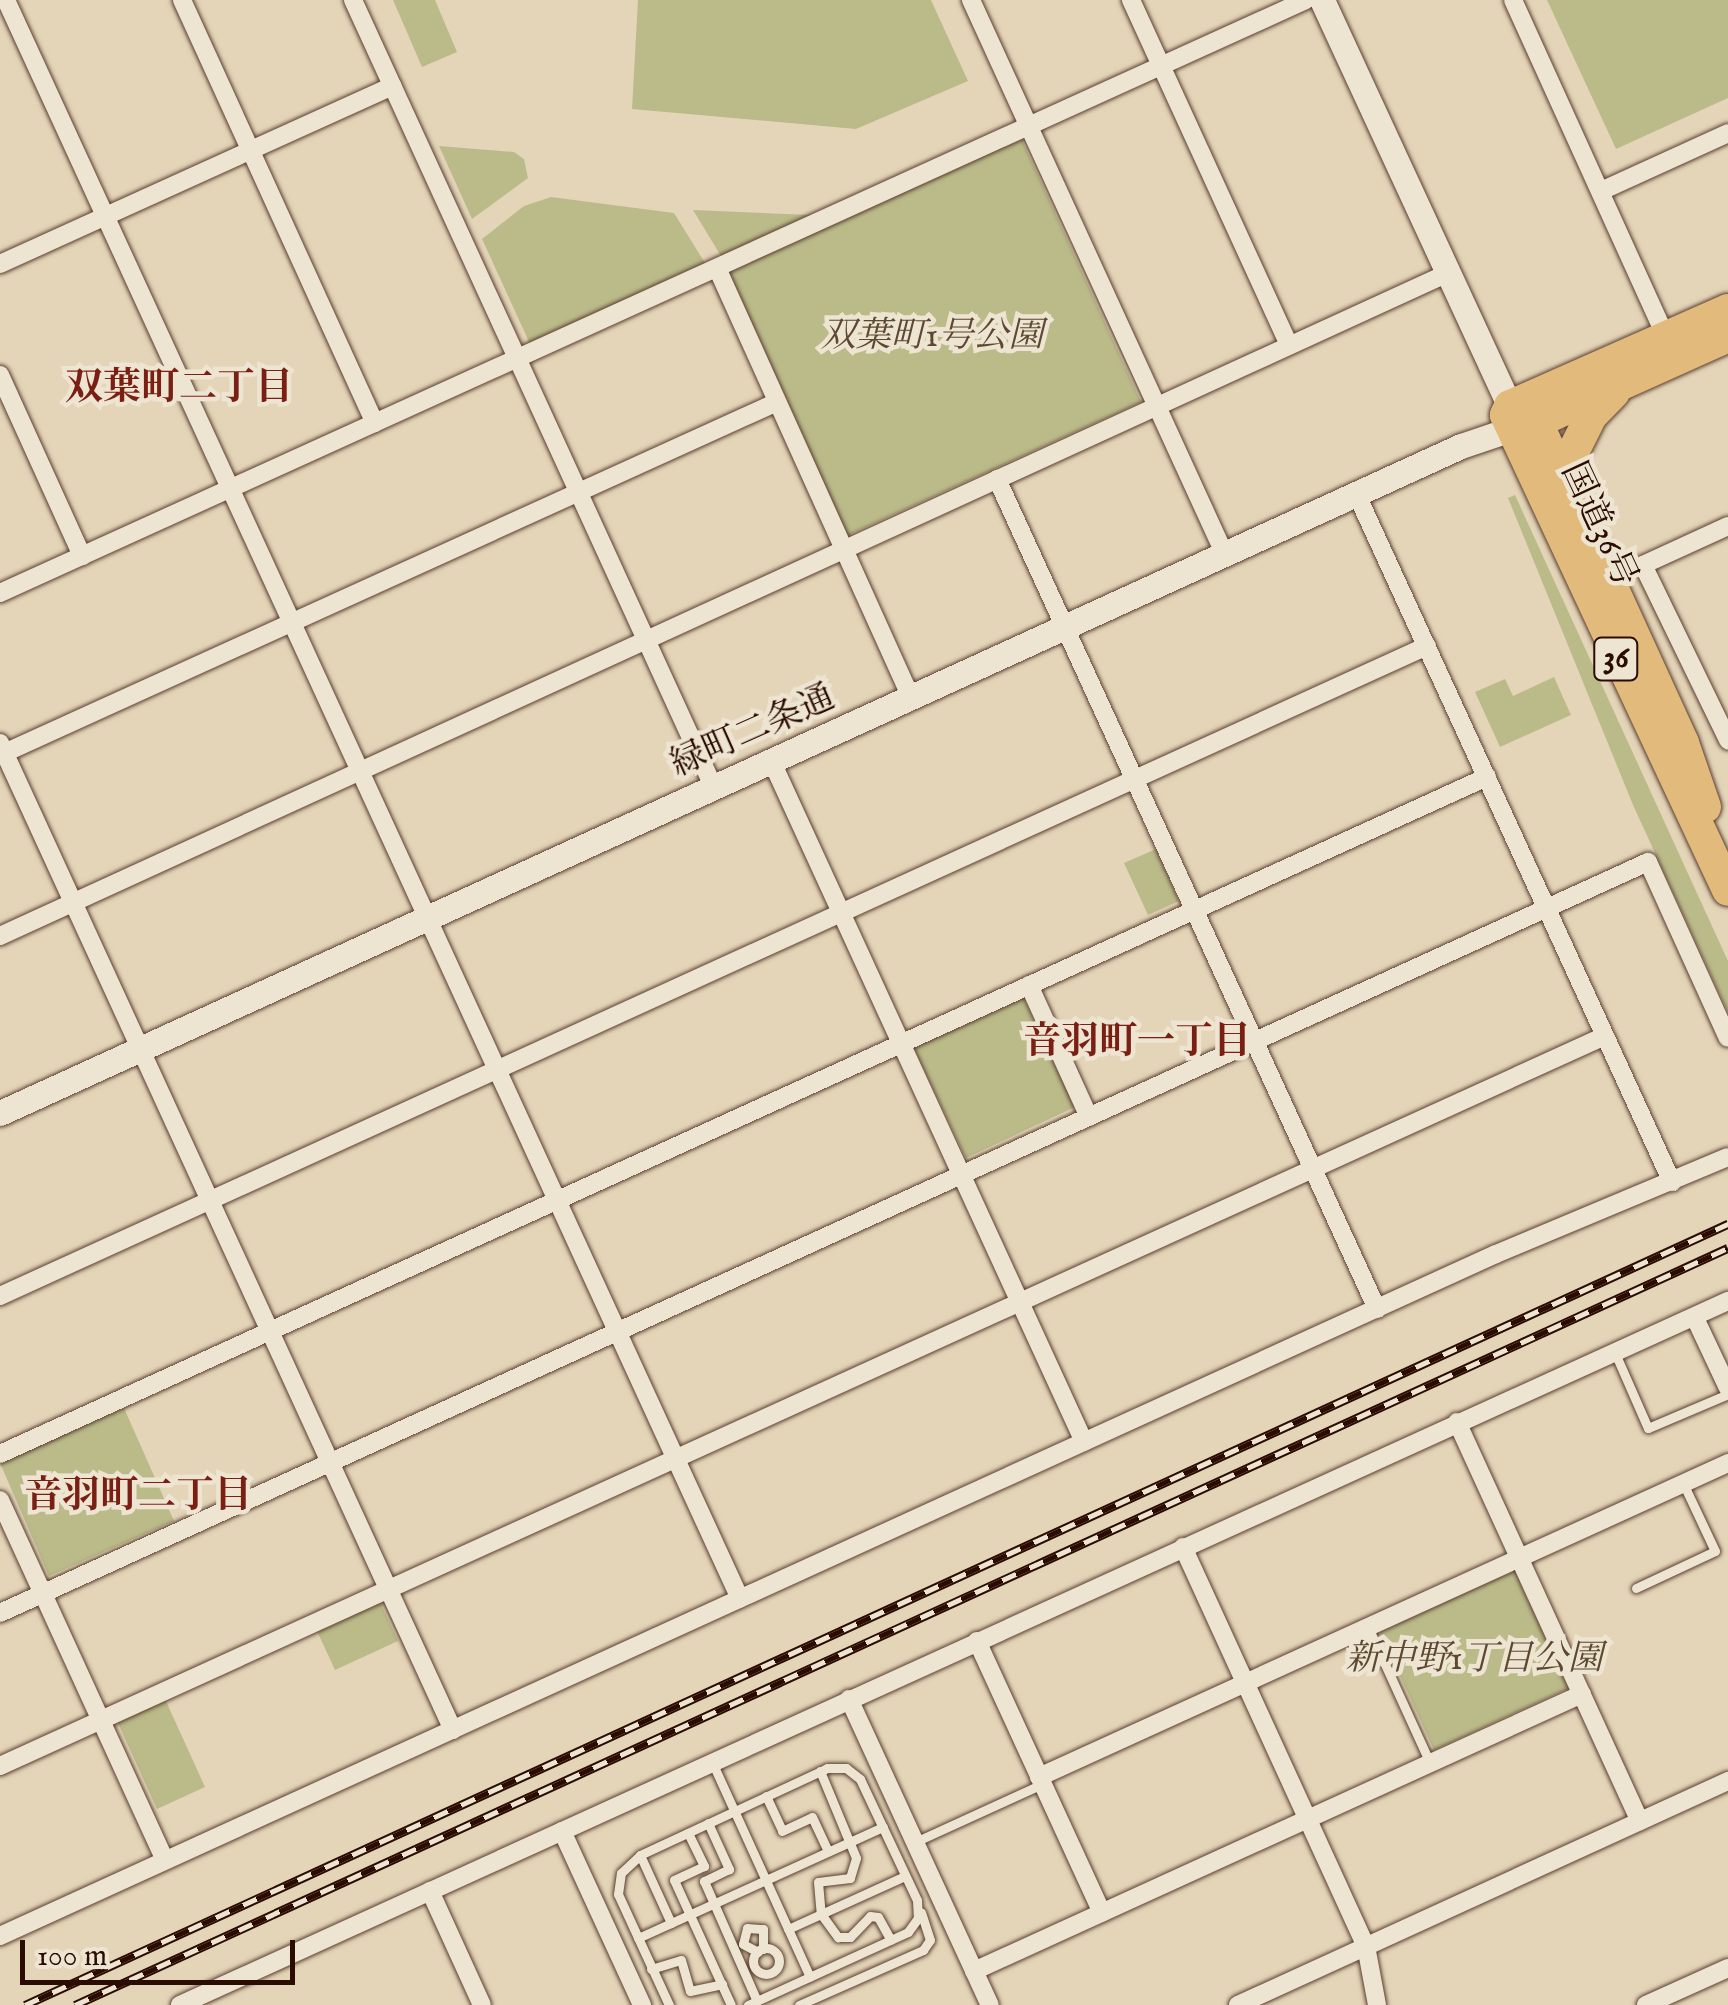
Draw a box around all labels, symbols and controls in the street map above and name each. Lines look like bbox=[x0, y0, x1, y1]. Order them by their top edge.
park label: 双葉町1号公園 bbox=[821, 316, 1043, 358]
district label: 双葉町二丁目 bbox=[65, 367, 293, 413]
street label: 国道36号 bbox=[1551, 456, 1645, 594]
road number: 36 bbox=[1591, 632, 1641, 686]
street label: 緑町二条通 bbox=[665, 677, 841, 787]
district label: 音羽町一丁目 bbox=[1023, 1021, 1251, 1067]
district label: 音羽町二丁目 bbox=[24, 1475, 252, 1521]
park label: 新中野1丁目公園 bbox=[1345, 1639, 1603, 1681]
scale bar bbox=[25, 1920, 300, 1982]
text: 100 m bbox=[37, 1938, 107, 1976]

